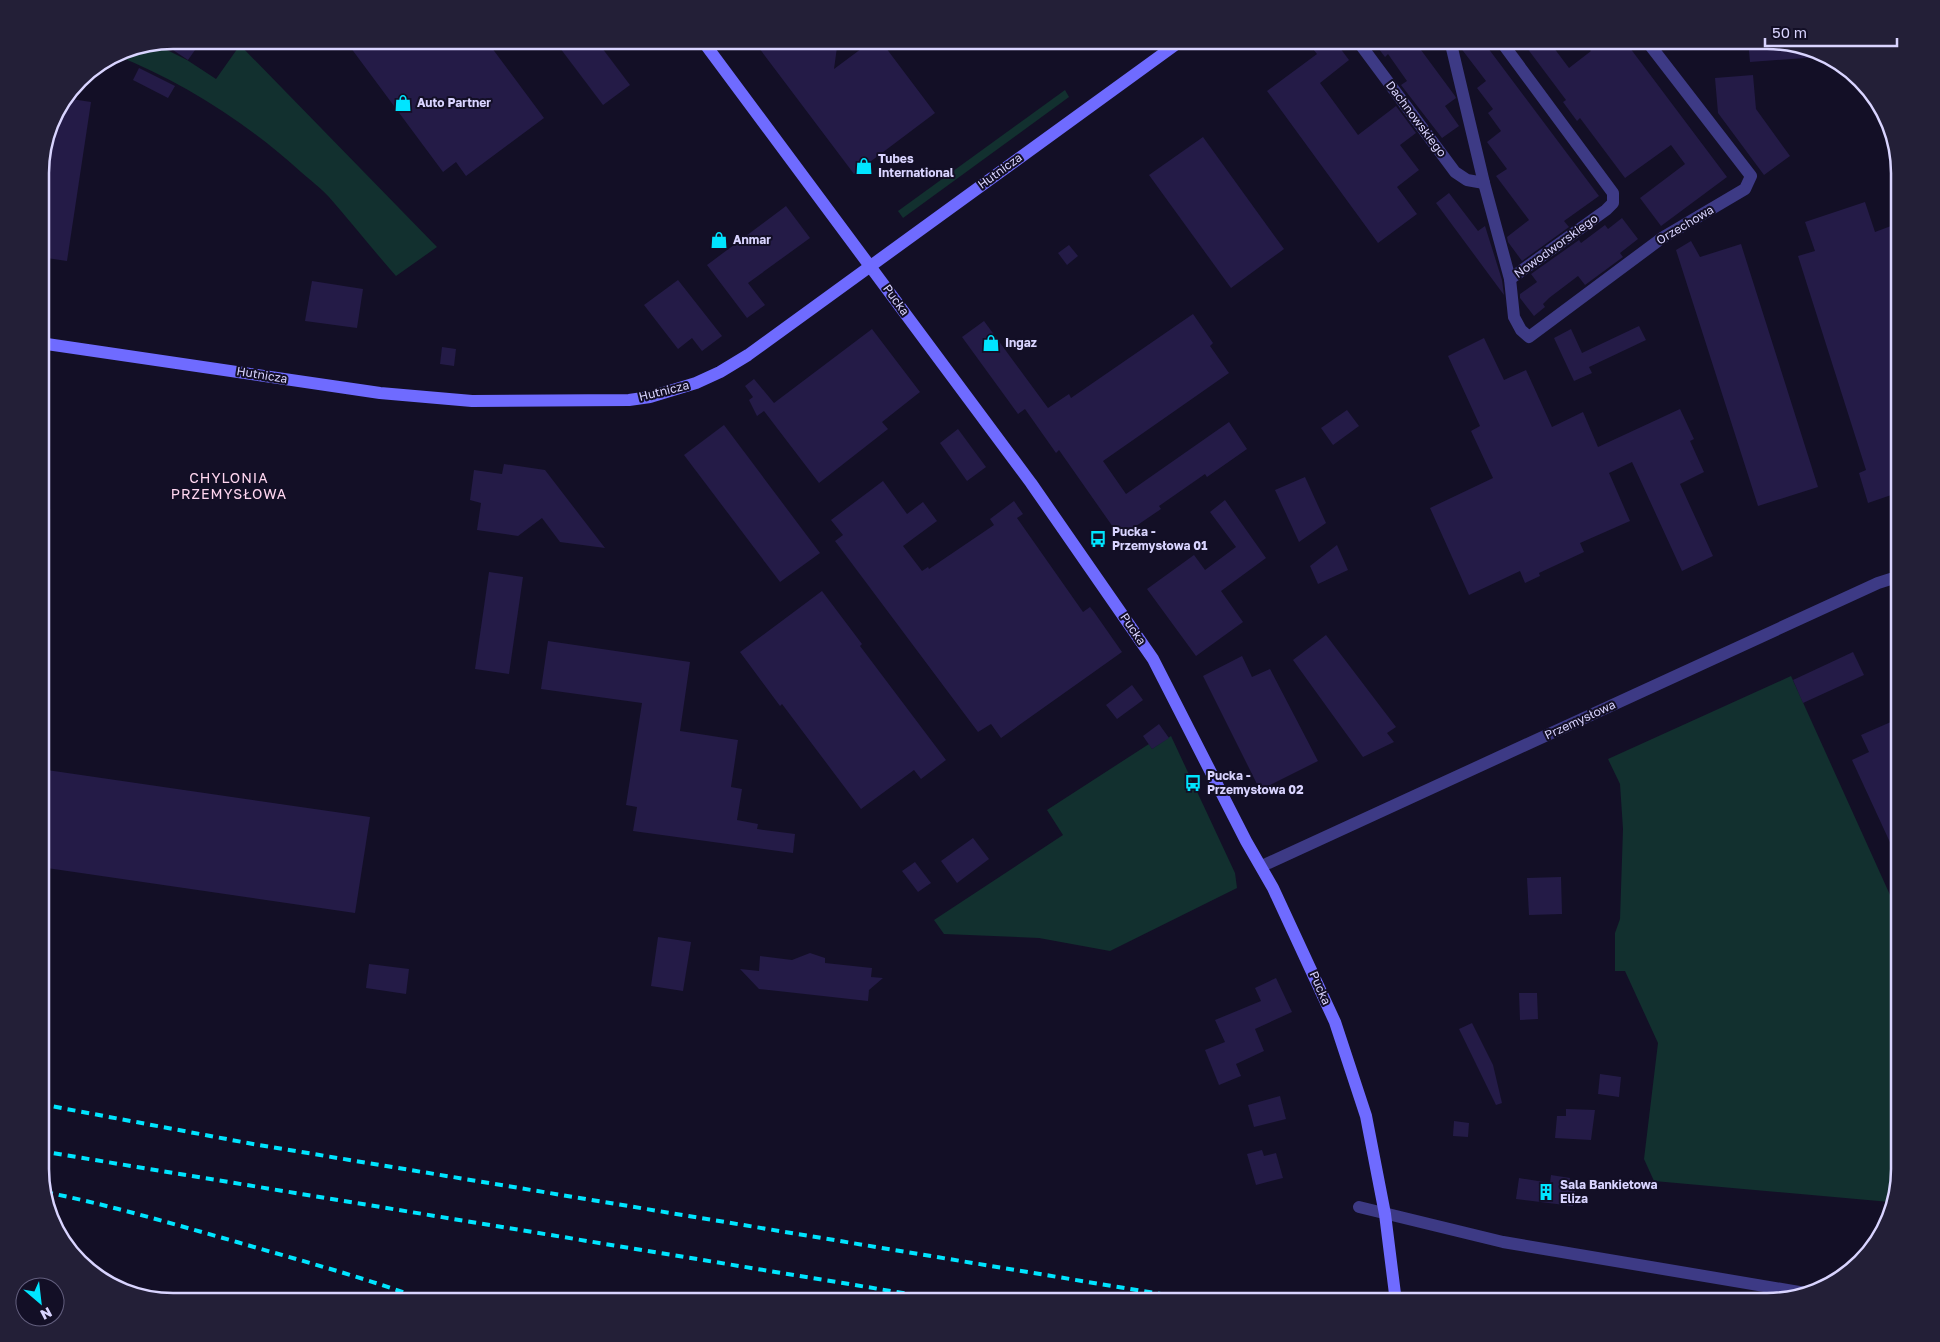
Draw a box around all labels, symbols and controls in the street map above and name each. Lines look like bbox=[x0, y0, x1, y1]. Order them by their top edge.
scale bar bbox=[1765, 15, 1898, 47]
text: 50 m bbox=[1772, 23, 1807, 41]
street label: Dachnowskiego bbox=[1383, 78, 1450, 160]
shop icon: Auto Partner bbox=[393, 93, 413, 113]
place label: Auto Partner bbox=[417, 95, 491, 110]
street label: Hutnicza bbox=[975, 149, 1025, 192]
place label: Tubes International bbox=[878, 151, 954, 180]
shop icon: Tubes International bbox=[854, 156, 874, 176]
street label: Orzechowa bbox=[1653, 202, 1716, 247]
street label: Nowodworskiego bbox=[1511, 210, 1600, 281]
shop icon: Anmar bbox=[709, 230, 729, 250]
place label: Anmar bbox=[733, 232, 771, 247]
street label: Pucka bbox=[880, 281, 913, 318]
shop icon: Ingaz bbox=[981, 333, 1001, 353]
place label: Ingaz bbox=[1005, 335, 1037, 350]
street label: Hutnicza bbox=[236, 363, 289, 386]
street label: Hutnicza bbox=[637, 377, 691, 404]
district label: CHYLONIA PRZEMYSŁOWA bbox=[171, 469, 287, 502]
place label: Pucka - Przemysłowa 01 bbox=[1112, 524, 1207, 553]
bus stop icon: Pucka - Przemysłowa 01 bbox=[1088, 529, 1108, 549]
street label: Pucka bbox=[1117, 610, 1149, 647]
street label: Przemysłowa bbox=[1542, 697, 1618, 743]
place label: Pucka - Przemysłowa 02 bbox=[1207, 768, 1303, 797]
bus stop icon: Pucka - Przemysłowa 02 bbox=[1183, 773, 1203, 793]
street label: Pucka bbox=[1306, 969, 1334, 1007]
place label: Sala Bankietowa Eliza bbox=[1560, 1177, 1658, 1206]
building icon: Sala Bankietowa Eliza bbox=[1536, 1182, 1556, 1202]
north arrow bbox=[15, 1277, 65, 1327]
text: N bbox=[38, 1304, 55, 1324]

